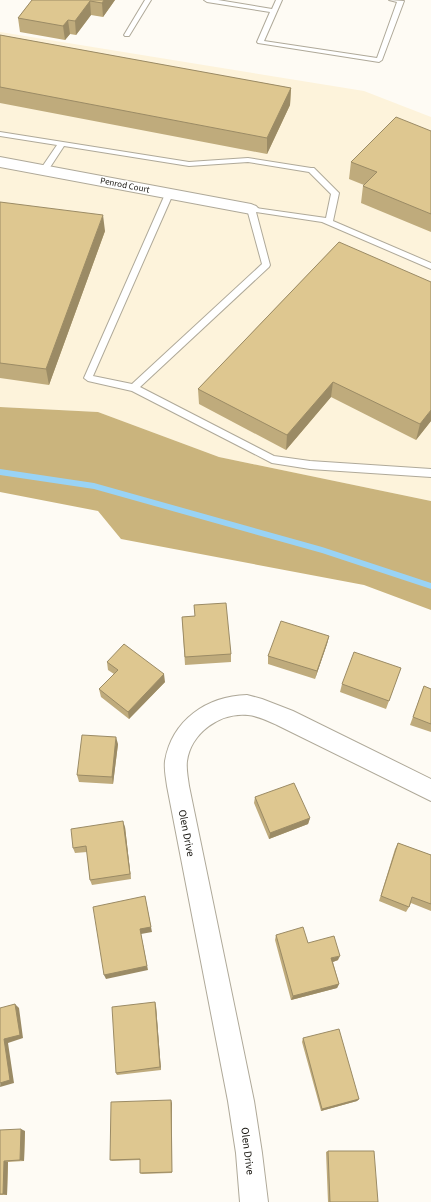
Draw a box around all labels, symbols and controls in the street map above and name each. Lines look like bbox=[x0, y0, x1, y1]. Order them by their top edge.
street label: Penrod Court bbox=[99, 174, 151, 197]
street label: Olen Drive bbox=[175, 808, 199, 858]
street label: Olen Drive bbox=[237, 1127, 258, 1176]

